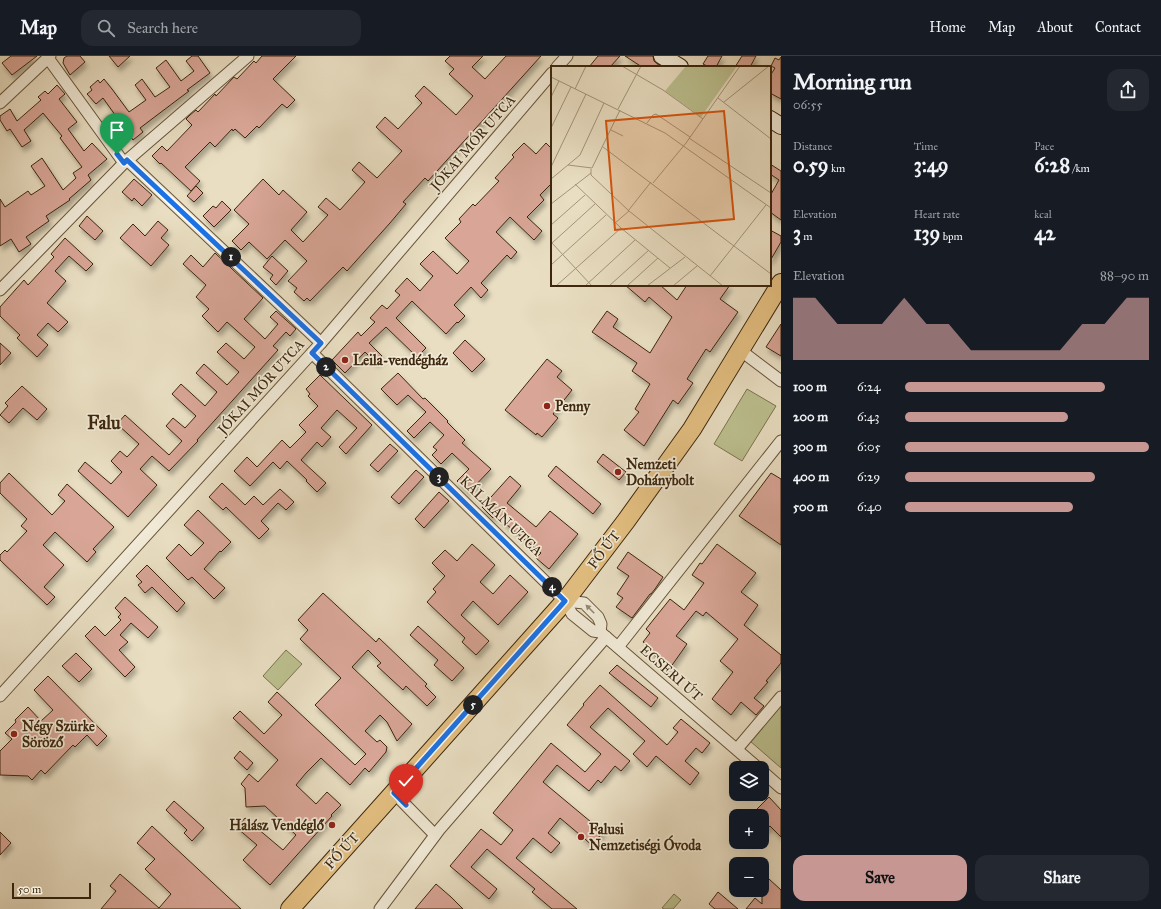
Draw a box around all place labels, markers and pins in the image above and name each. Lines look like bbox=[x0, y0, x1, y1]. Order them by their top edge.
pin bbox=[100, 113, 134, 154]
pin: 1 bbox=[221, 247, 241, 267]
place label: Leila-vendégház bbox=[353, 352, 449, 370]
marker: Leila-vendégház bbox=[340, 355, 350, 365]
pin: 2 bbox=[316, 357, 336, 377]
place label: Penny bbox=[555, 398, 591, 416]
marker: Penny bbox=[542, 401, 552, 411]
place label: Nemzeti Dohánybolt bbox=[626, 456, 694, 490]
pin: 3 bbox=[429, 467, 449, 487]
marker: Nemzeti Dohánybolt bbox=[613, 467, 623, 477]
pin: 4 bbox=[542, 577, 562, 597]
pin: 5 bbox=[463, 695, 483, 715]
place label: Négy Szürke Söröző bbox=[22, 718, 95, 751]
marker: Négy Szürke Söröző bbox=[9, 729, 19, 739]
pin bbox=[389, 764, 423, 805]
place label: Halász Vendéglő bbox=[229, 817, 325, 835]
marker: Halász Vendéglő bbox=[327, 820, 337, 830]
place label: Falusi Nemzetiségi Óvoda bbox=[589, 821, 702, 855]
marker: Falusi Nemzetiségi Óvoda bbox=[576, 832, 586, 842]

